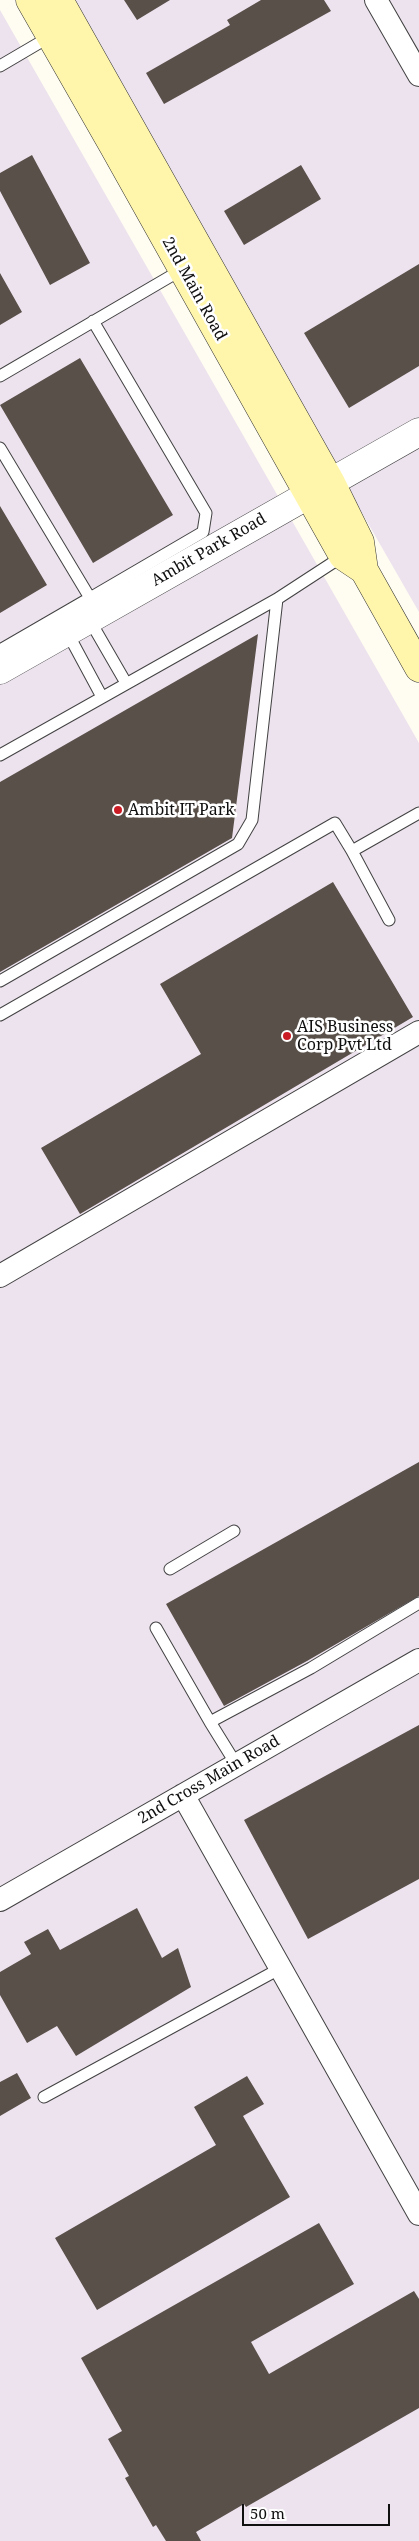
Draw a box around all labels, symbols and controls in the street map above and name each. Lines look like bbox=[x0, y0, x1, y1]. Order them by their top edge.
street label: 2nd Main Road bbox=[158, 234, 230, 344]
street label: Ambit Park Road bbox=[148, 509, 270, 591]
place label: Ambit IT Park bbox=[128, 800, 235, 820]
marker: Ambit IT Park bbox=[112, 804, 124, 816]
place label: AIS Business Corp Pvt Ltd bbox=[297, 1017, 393, 1055]
marker: AIS Business Corp Pvt Ltd bbox=[281, 1030, 293, 1042]
street label: 2nd Cross Main Road bbox=[135, 1732, 283, 1828]
scale bar bbox=[244, 2494, 392, 2526]
text: 50 m bbox=[250, 2503, 285, 2523]

